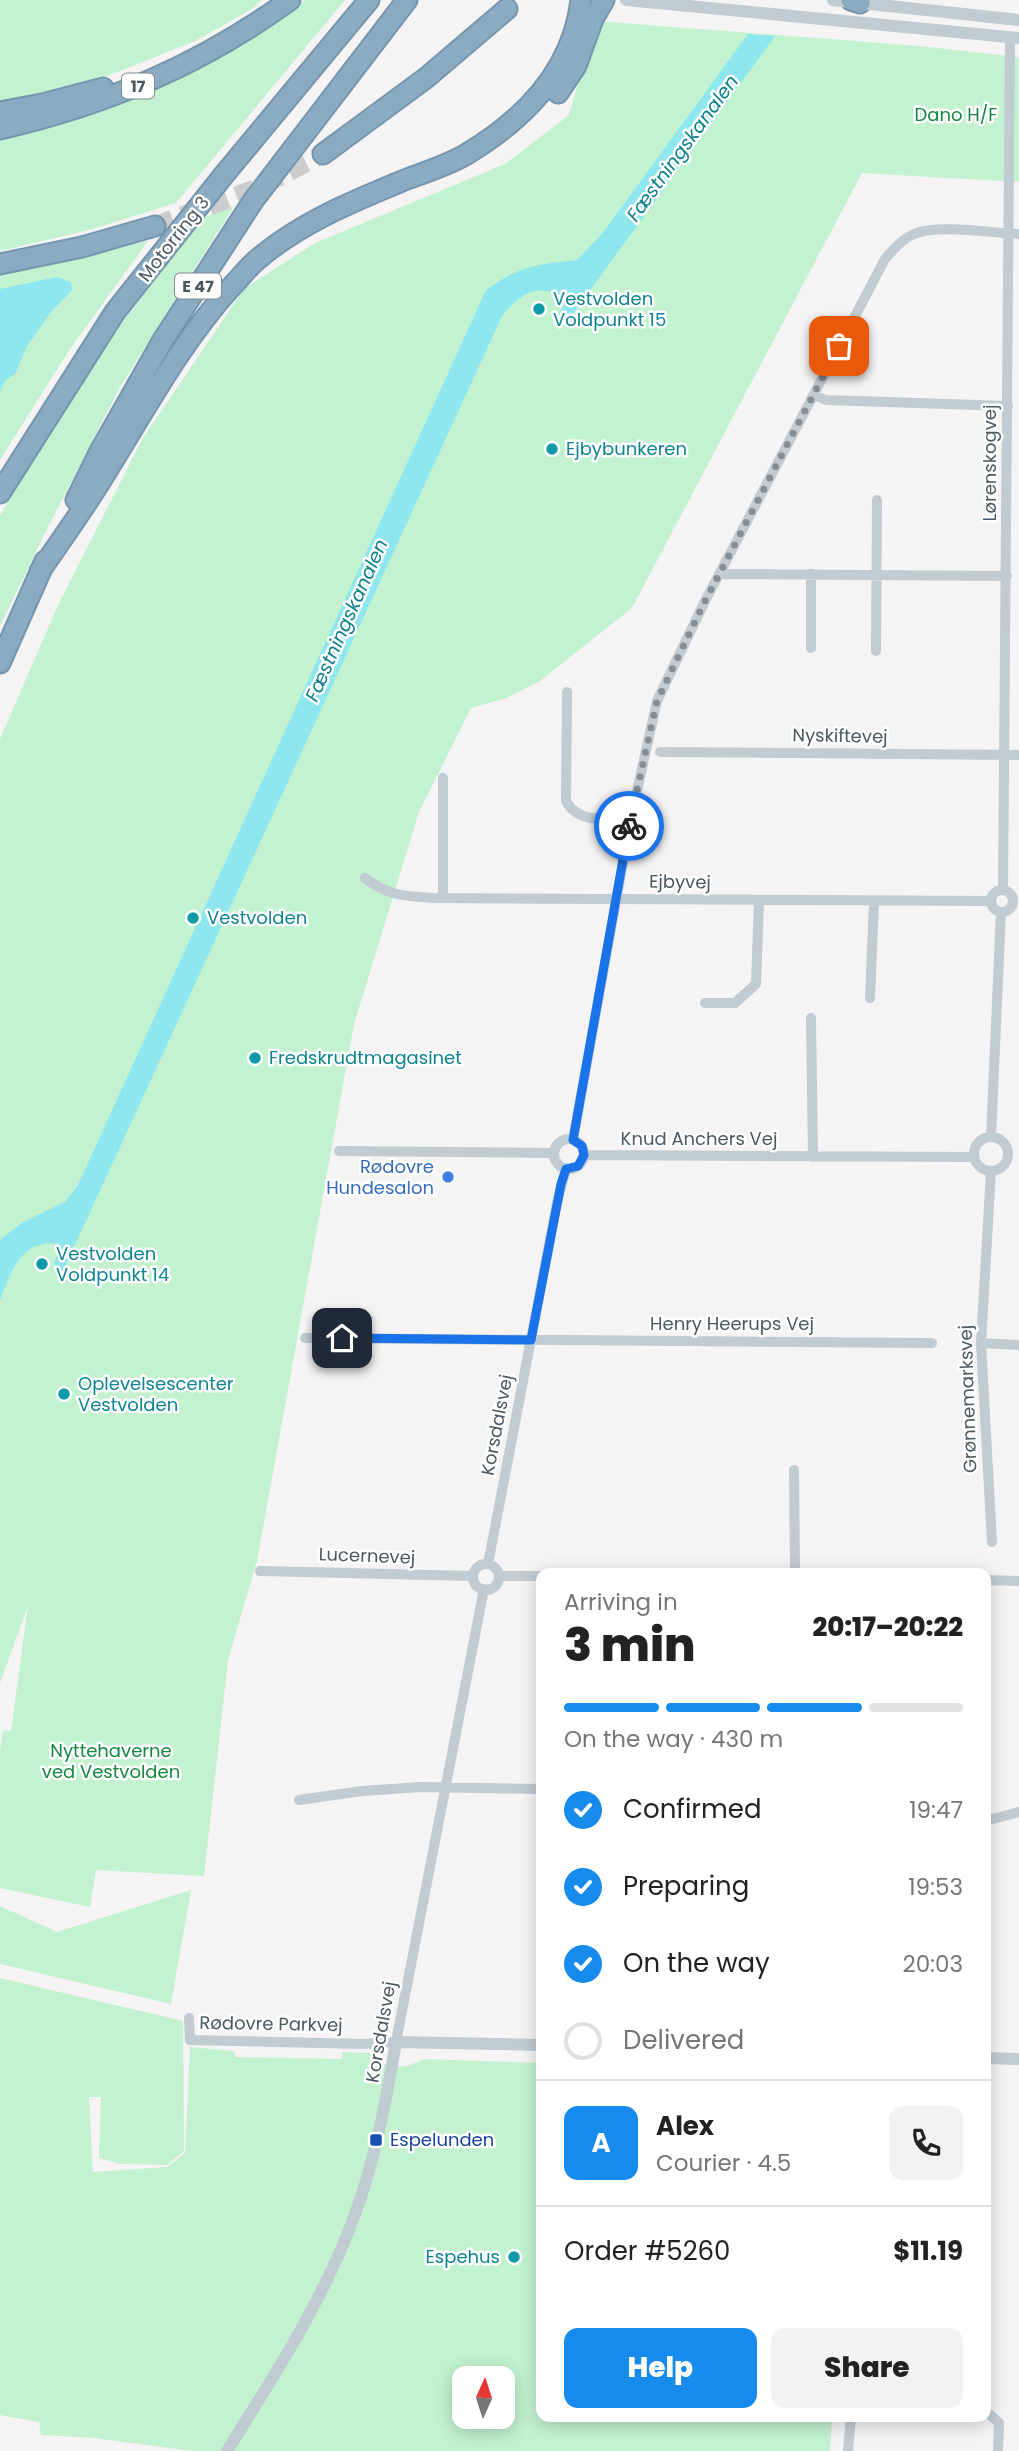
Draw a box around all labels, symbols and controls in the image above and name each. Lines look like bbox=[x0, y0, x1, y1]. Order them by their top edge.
water label: Fæstningskanalen bbox=[620, 69, 745, 227]
road number: 17 bbox=[122, 74, 154, 99]
park label: Dano H/F bbox=[915, 102, 997, 127]
street label: Motorring 3 bbox=[132, 191, 215, 287]
road number: E 47 bbox=[175, 274, 221, 298]
place label: Vestvolden Voldpunkt 15 bbox=[553, 286, 666, 332]
marker: Vestvolden Voldpunkt 15 bbox=[531, 301, 547, 317]
pin bbox=[809, 316, 869, 376]
icon: bag bbox=[820, 327, 858, 365]
street label: Lørenskogvej bbox=[977, 405, 1002, 521]
place label: Ejbybunkeren bbox=[566, 436, 687, 461]
marker: Ejbybunkeren bbox=[544, 441, 560, 457]
water label: Fæstningskanalen bbox=[298, 535, 394, 706]
street label: Nyskiftevej bbox=[792, 722, 888, 749]
courier bbox=[594, 791, 664, 861]
icon: bike bbox=[610, 807, 648, 845]
street label: Ejbyvej bbox=[649, 868, 711, 895]
place label: Vestvolden bbox=[207, 905, 307, 930]
marker: Vestvolden bbox=[185, 910, 201, 926]
place label: Fredskrudtmagasinet bbox=[269, 1045, 462, 1070]
marker: Fredskrudtmagasinet bbox=[247, 1050, 263, 1066]
street label: Knud Anchers Vej bbox=[621, 1126, 777, 1151]
place label: Rødovre Hundesalon bbox=[326, 1154, 434, 1200]
marker: Rødovre Hundesalon bbox=[440, 1169, 456, 1185]
place label: Vestvolden Voldpunkt 14 bbox=[56, 1241, 169, 1287]
marker: Vestvolden Voldpunkt 14 bbox=[34, 1256, 50, 1272]
pin bbox=[312, 1308, 372, 1368]
street label: Henry Heerups Vej bbox=[650, 1311, 814, 1336]
icon: home bbox=[323, 1319, 361, 1357]
street label: Grønnemarksvej bbox=[952, 1325, 983, 1474]
place label: Oplevelsescenter Vestvolden bbox=[78, 1371, 234, 1417]
street label: Korsdalsvej bbox=[474, 1372, 519, 1477]
marker: Oplevelsescenter Vestvolden bbox=[56, 1386, 72, 1402]
street label: Lucernevej bbox=[318, 1541, 416, 1570]
text: Arriving in bbox=[564, 1586, 678, 1618]
text: 20:17–20:22 bbox=[812, 1609, 963, 1645]
text: 3 min bbox=[564, 1613, 696, 1677]
text: On the way · 430 m bbox=[564, 1723, 783, 1755]
park label: Nyttehaverne ved Vestvolden bbox=[42, 1738, 180, 1784]
icon: check bbox=[564, 1791, 602, 1829]
text: Confirmed bbox=[623, 1791, 761, 1827]
text: 19:47 bbox=[909, 1794, 963, 1826]
icon: check bbox=[564, 1868, 602, 1906]
text: Preparing bbox=[623, 1868, 749, 1904]
text: 19:53 bbox=[908, 1871, 963, 1903]
icon: check bbox=[564, 1945, 602, 1983]
text: On the way bbox=[623, 1945, 770, 1981]
text: 20:03 bbox=[902, 1948, 963, 1980]
street label: Korsdalsvej bbox=[359, 1979, 402, 2084]
street label: Rødovre Parkvej bbox=[199, 2010, 343, 2037]
text: Delivered bbox=[623, 2022, 744, 2058]
button: phone bbox=[889, 2106, 963, 2180]
text: Alex bbox=[656, 2108, 714, 2144]
text: A bbox=[591, 2125, 611, 2161]
place label: Espelunden bbox=[390, 2127, 494, 2152]
marker: Espelunden bbox=[368, 2132, 384, 2148]
text: Courier · 4.5 bbox=[656, 2147, 791, 2179]
text: Order #5260 bbox=[564, 2233, 730, 2269]
text: $11.19 bbox=[893, 2233, 963, 2269]
place label: Espehus bbox=[426, 2244, 500, 2269]
marker: Espehus bbox=[506, 2249, 522, 2265]
button: Help bbox=[564, 2328, 757, 2408]
button: Share bbox=[771, 2328, 963, 2408]
north arrow bbox=[452, 2366, 514, 2429]
map controls bbox=[452, 2366, 515, 2429]

